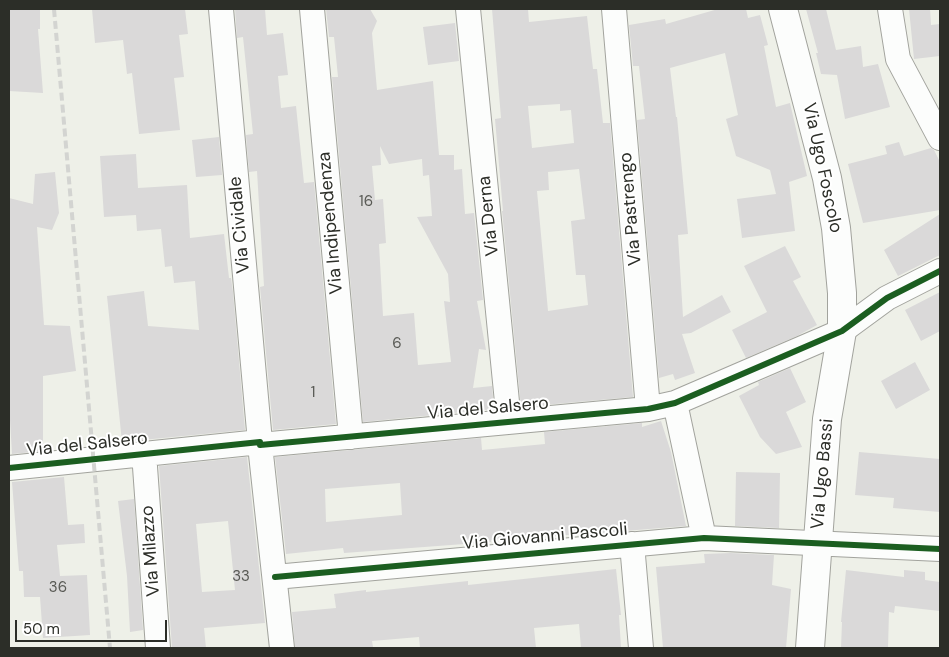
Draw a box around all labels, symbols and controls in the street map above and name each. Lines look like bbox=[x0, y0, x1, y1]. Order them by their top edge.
street label: Via Ugo Foscolo bbox=[798, 101, 846, 235]
street label: Via Indipendenza bbox=[314, 151, 348, 295]
street label: Via Pastrengo bbox=[615, 151, 647, 267]
street label: Via Derna bbox=[474, 175, 504, 257]
street label: Via Cividale bbox=[225, 176, 255, 274]
house number: 16 bbox=[359, 193, 373, 211]
house number: 6 bbox=[392, 335, 402, 353]
house number: 1 bbox=[311, 384, 315, 402]
street label: Via del Salsero bbox=[426, 393, 550, 425]
street label: Via Ugo Bassi bbox=[807, 418, 839, 530]
street label: Via del Salsero bbox=[25, 428, 149, 462]
street label: Via Milazzo bbox=[137, 505, 165, 597]
street label: Via Giovanni Pascoli bbox=[461, 519, 629, 555]
house number: 33 bbox=[232, 568, 250, 586]
house number: 36 bbox=[49, 579, 67, 597]
scale bar bbox=[18, 610, 170, 642]
text: 50 m bbox=[23, 619, 60, 639]

